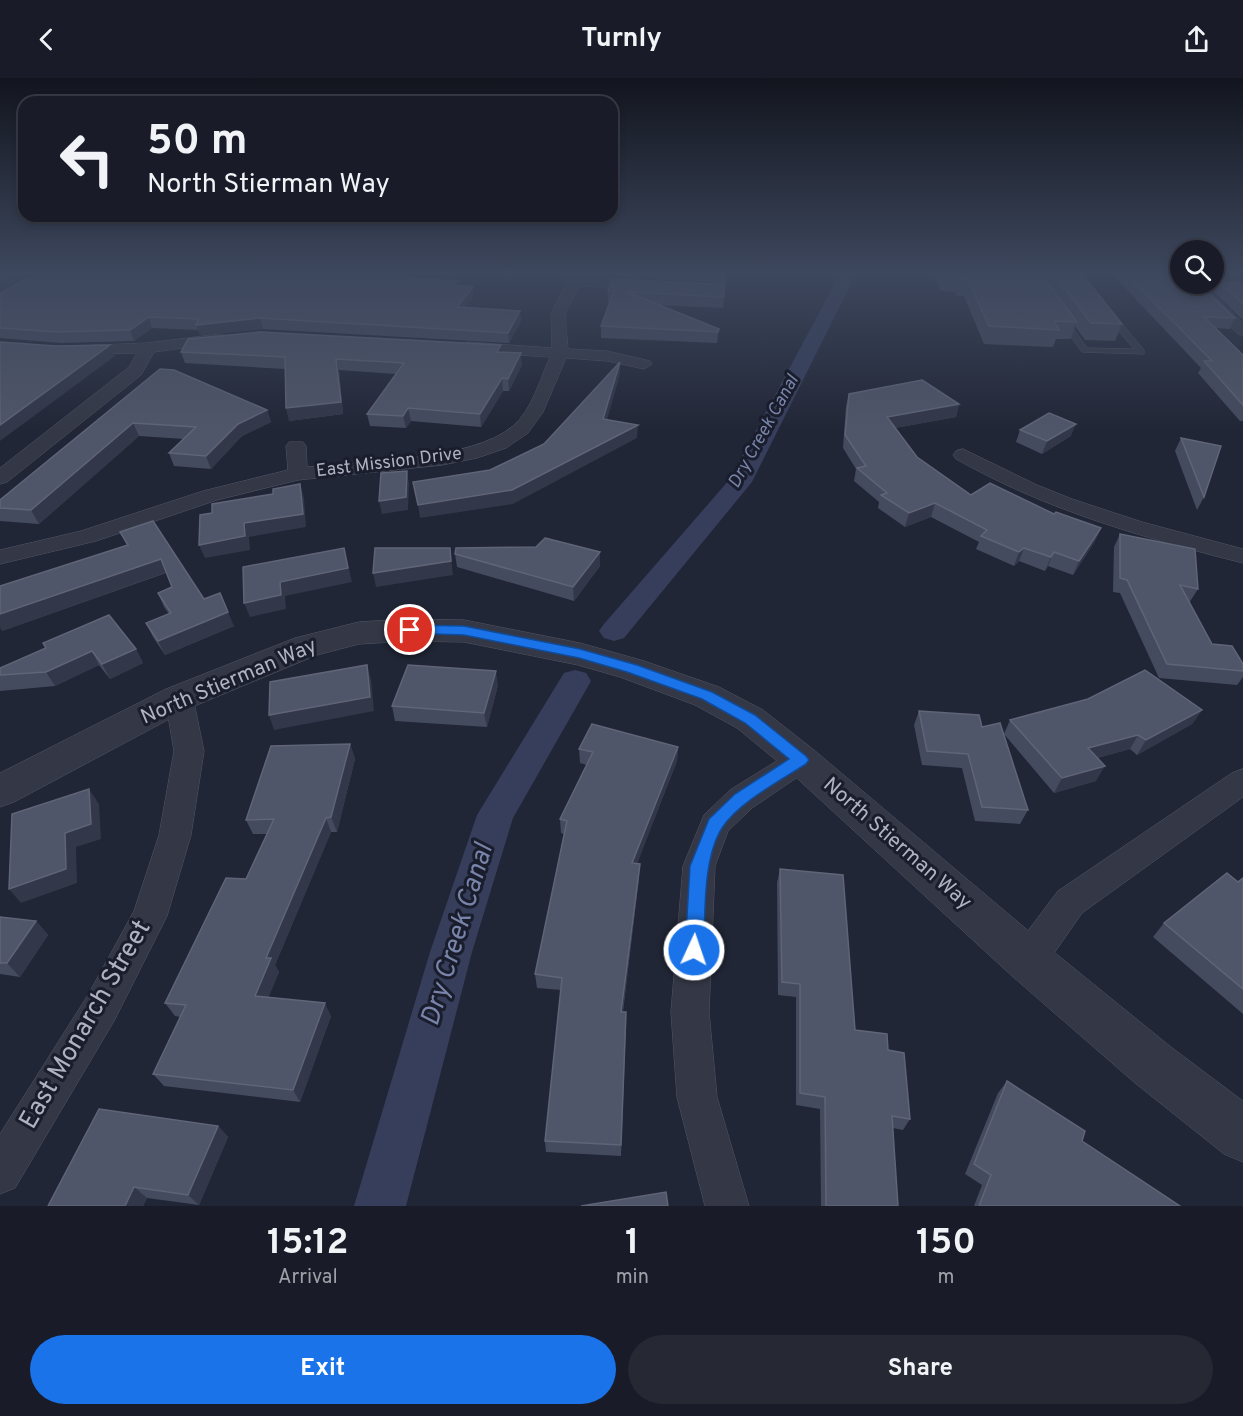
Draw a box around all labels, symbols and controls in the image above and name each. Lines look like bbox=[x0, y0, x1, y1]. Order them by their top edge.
text: Turnly bbox=[581, 22, 662, 56]
icon: back bbox=[30, 23, 63, 56]
icon: share bbox=[1180, 23, 1213, 56]
text: 50 m bbox=[147, 116, 248, 169]
icon: left bbox=[48, 120, 126, 198]
text: North Stierman Way bbox=[147, 168, 390, 202]
map controls bbox=[1170, 240, 1224, 294]
button: search bbox=[1170, 240, 1224, 294]
water label: Dry Creek Canal bbox=[723, 370, 805, 493]
street label: East Mission Drive bbox=[315, 443, 463, 483]
pin bbox=[384, 604, 435, 655]
icon: arrive bbox=[393, 613, 426, 646]
street label: North Stierman Way bbox=[137, 633, 321, 731]
street label: North Stierman Way bbox=[817, 772, 977, 916]
water label: Dry Creek Canal bbox=[414, 839, 502, 1030]
street label: East Monarch Street bbox=[13, 915, 159, 1135]
position arrow bbox=[662, 918, 726, 982]
text: 15:12 bbox=[267, 1221, 349, 1267]
text: 1 bbox=[625, 1221, 639, 1267]
text: 150 bbox=[916, 1221, 976, 1267]
text: Arrival bbox=[278, 1265, 338, 1291]
text: min bbox=[616, 1265, 649, 1291]
text: m bbox=[937, 1265, 954, 1291]
button: Exit bbox=[30, 1335, 616, 1404]
button: Share bbox=[628, 1335, 1213, 1404]

